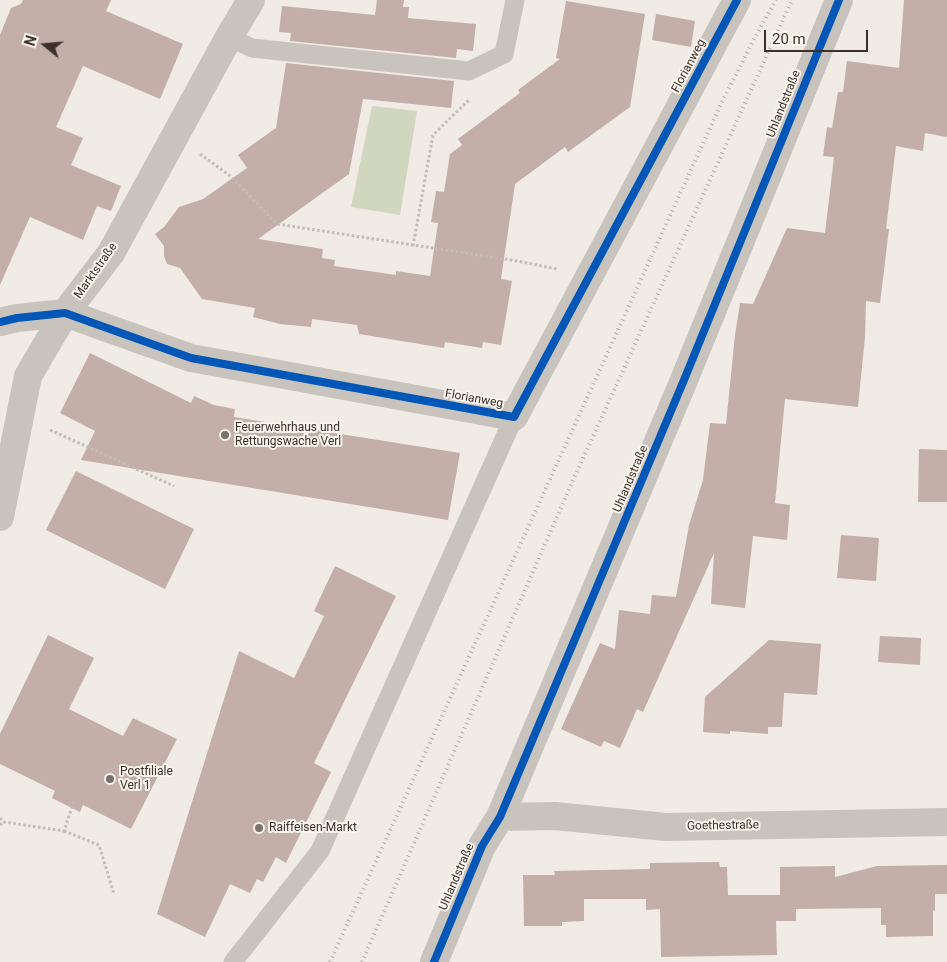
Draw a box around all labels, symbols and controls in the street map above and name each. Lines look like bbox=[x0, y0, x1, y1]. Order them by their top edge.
north arrow bbox=[20, 20, 70, 70]
scale bar bbox=[767, 20, 871, 52]
text: 20 m bbox=[772, 30, 806, 48]
text: N bbox=[22, 34, 40, 48]
street label: Florianweg bbox=[669, 37, 709, 95]
street label: Uhlandstraße bbox=[764, 68, 804, 140]
street label: Marktstraße bbox=[71, 240, 121, 302]
street label: Florianweg bbox=[444, 387, 504, 411]
place label: Feuerwehrhaus und Rettungswache Verl bbox=[235, 421, 341, 449]
marker: Feuerwehrhaus und Rettungswache Verl bbox=[219, 429, 231, 441]
street label: Uhlandstraße bbox=[610, 443, 652, 515]
place label: Postfiliale Verl 1 bbox=[120, 765, 173, 793]
marker: Postfiliale Verl 1 bbox=[104, 773, 116, 785]
street label: Goethestraße bbox=[687, 818, 759, 834]
place label: Raiffeisen-Markt bbox=[269, 821, 357, 835]
marker: Raiffeisen-Markt bbox=[253, 822, 265, 834]
street label: Uhlandstraße bbox=[436, 841, 478, 913]

